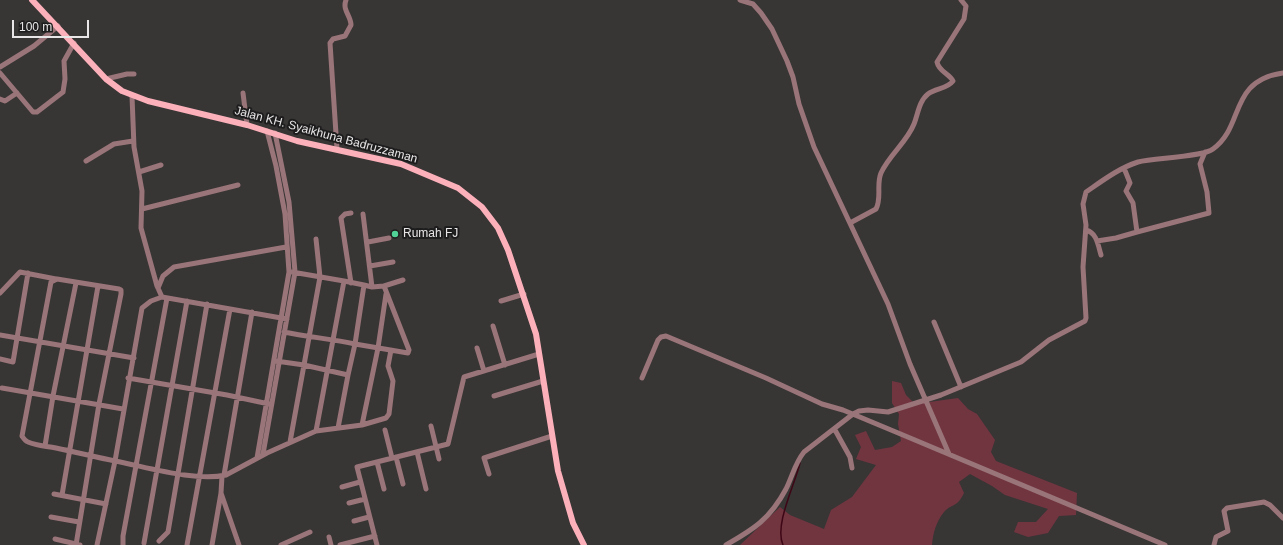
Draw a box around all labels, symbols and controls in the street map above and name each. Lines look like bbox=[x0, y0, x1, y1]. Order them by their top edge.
scale bar bbox=[14, 12, 91, 38]
text: 100 m bbox=[19, 20, 52, 34]
street label: Jalan KH. Syaikhuna Badruzzaman bbox=[233, 104, 419, 166]
place label: Rumah FJ bbox=[403, 227, 458, 241]
marker: Rumah FJ bbox=[390, 229, 400, 239]

